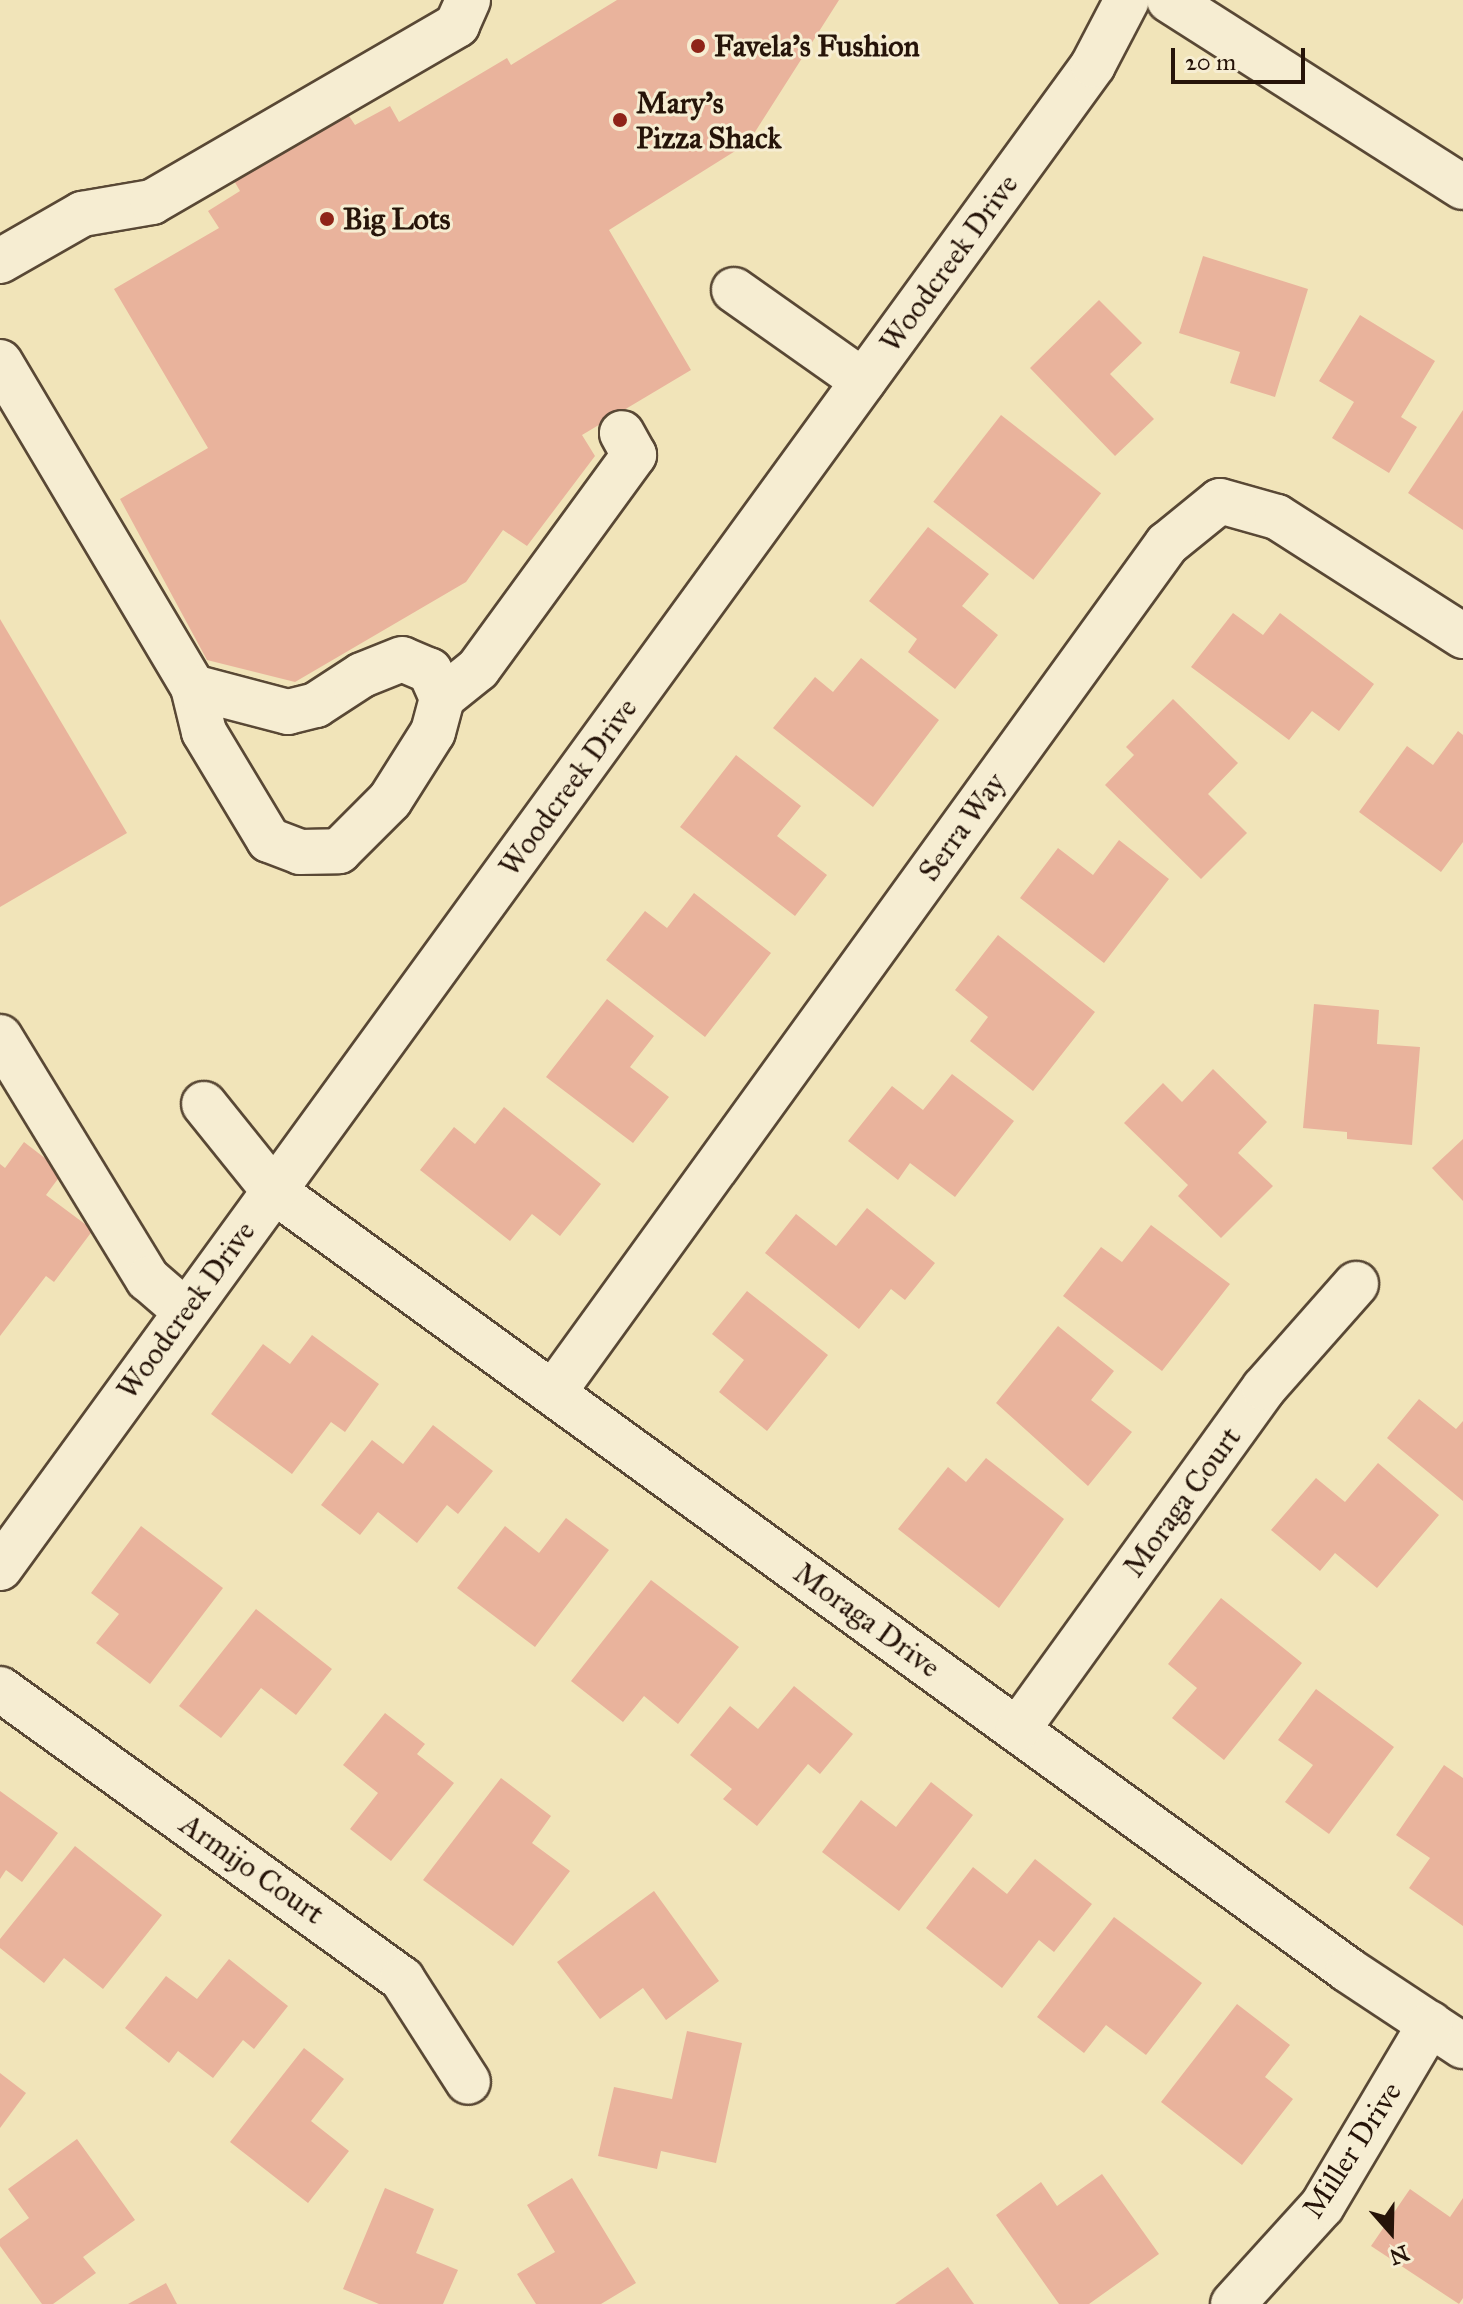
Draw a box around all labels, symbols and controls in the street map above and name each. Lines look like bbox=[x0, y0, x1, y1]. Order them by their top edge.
place label: Favela's Fushion bbox=[714, 28, 920, 64]
scale bar bbox=[1175, 32, 1309, 82]
marker: Favela's Fushion bbox=[689, 37, 707, 55]
text: 20 m bbox=[1185, 47, 1236, 77]
place label: Mary's Pizza Shack bbox=[636, 85, 781, 156]
marker: Mary's Pizza Shack bbox=[611, 111, 629, 129]
street label: Woodcreek Drive bbox=[872, 167, 1026, 359]
place label: Big Lots bbox=[343, 201, 450, 237]
marker: Big Lots bbox=[318, 210, 336, 228]
street label: Woodcreek Drive bbox=[491, 691, 645, 883]
street label: Serra Way bbox=[911, 766, 1013, 888]
street label: Woodcreek Drive bbox=[109, 1214, 263, 1406]
street label: Moraga Court bbox=[1116, 1420, 1248, 1584]
street label: Moraga Drive bbox=[787, 1555, 947, 1685]
street label: Armijo Court bbox=[173, 1806, 331, 1932]
street label: Miller Drive bbox=[1295, 2075, 1409, 2225]
north arrow bbox=[1351, 2192, 1431, 2272]
text: N bbox=[1386, 2239, 1413, 2271]

